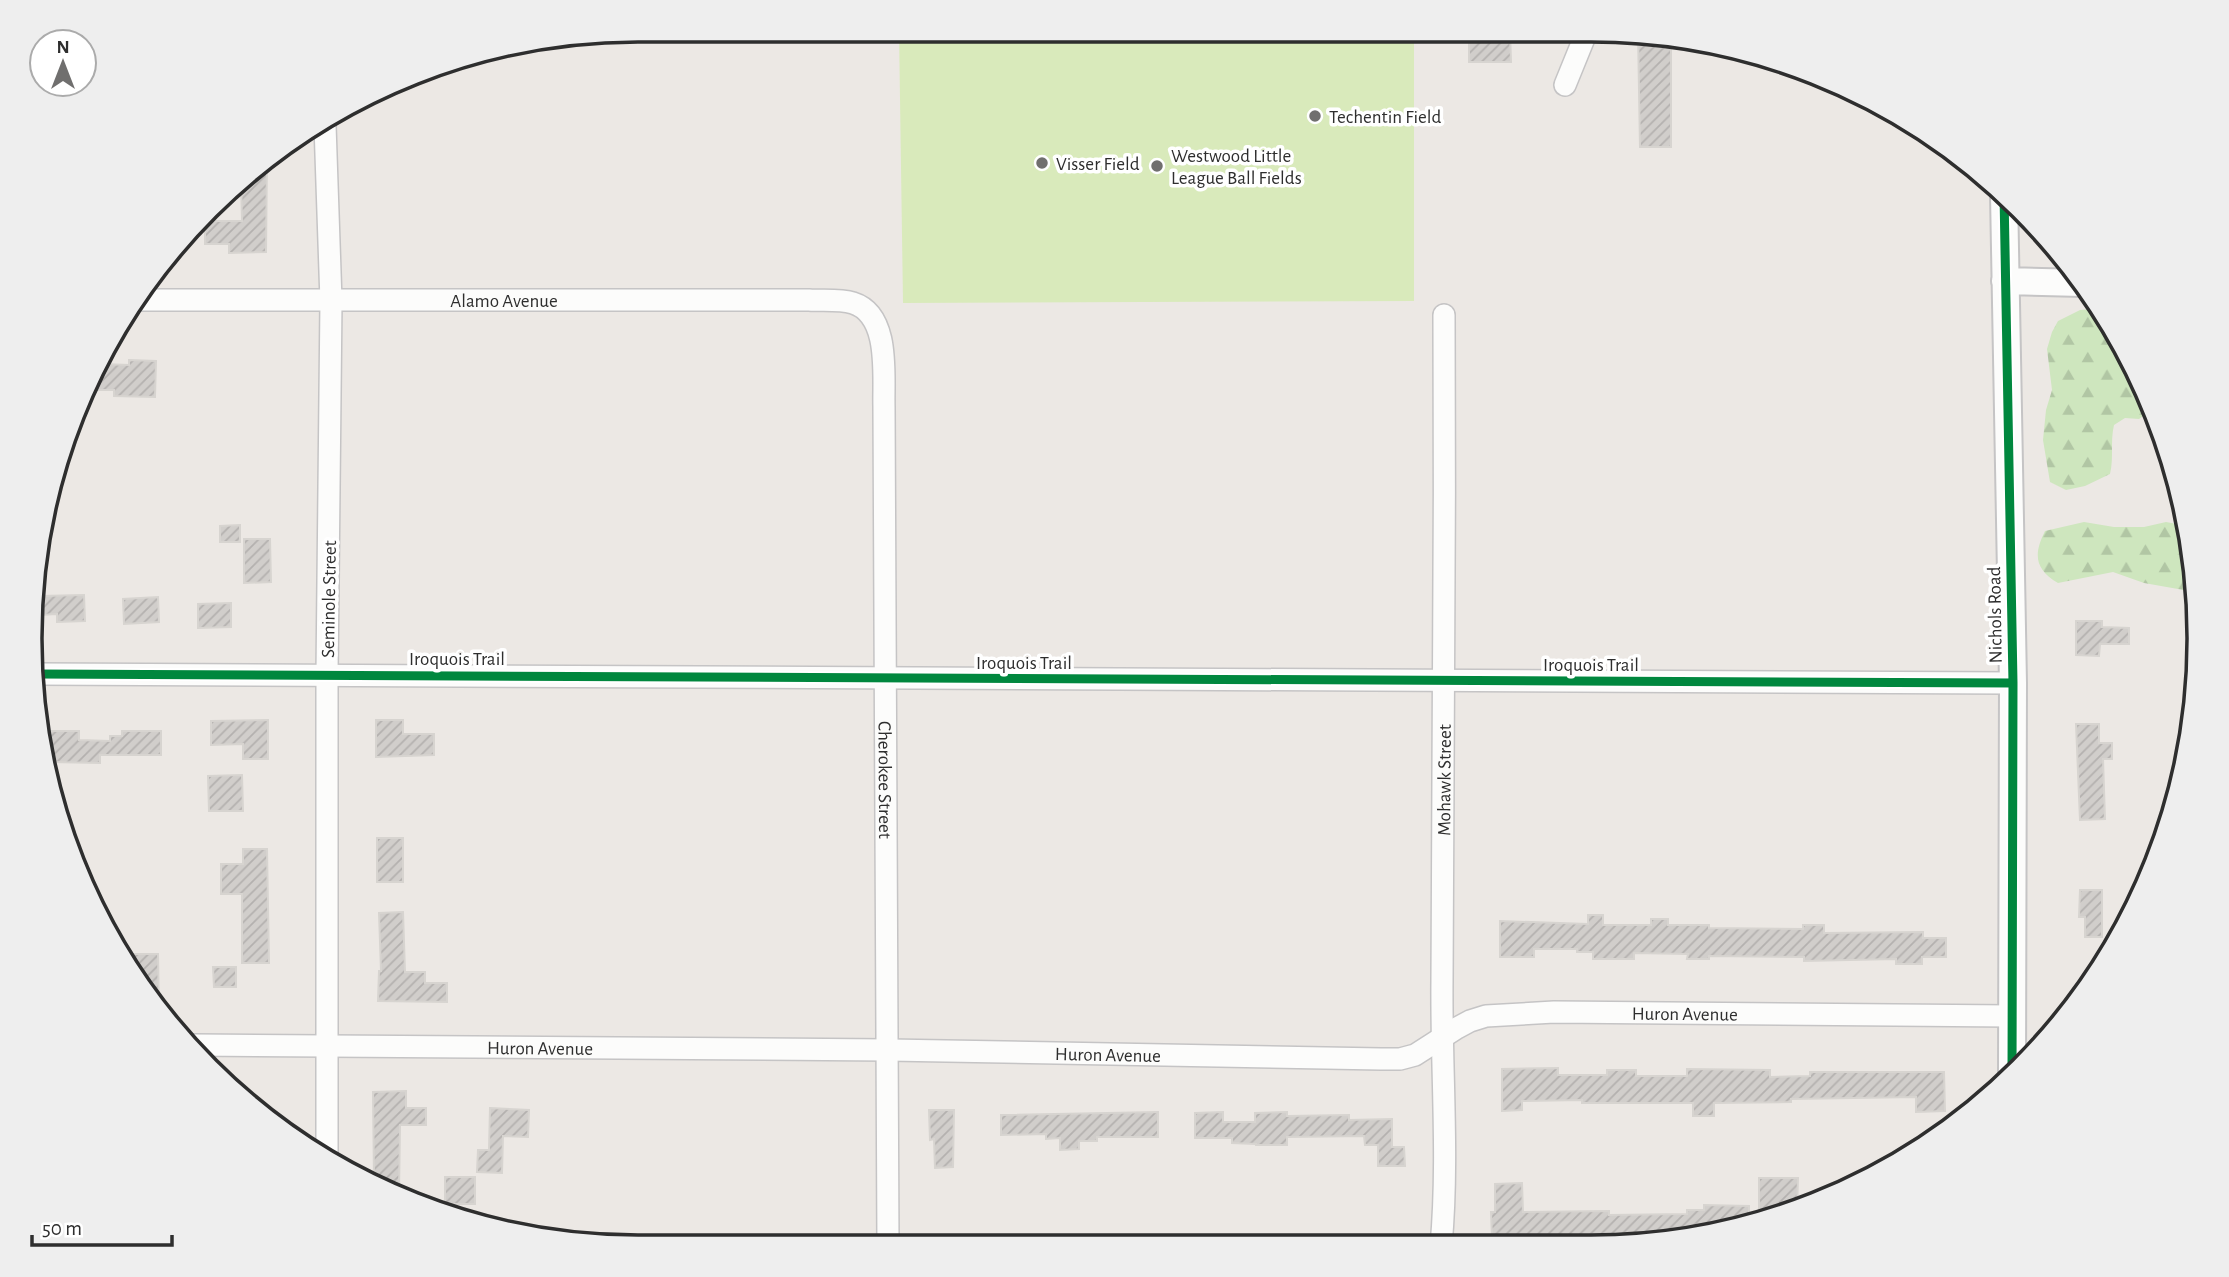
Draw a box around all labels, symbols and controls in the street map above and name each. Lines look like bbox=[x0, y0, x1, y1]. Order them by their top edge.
north arrow bbox=[28, 28, 98, 98]
text: N bbox=[56, 38, 70, 57]
marker: Techentin Field bbox=[1307, 108, 1323, 124]
place label: Techentin Field bbox=[1329, 108, 1441, 127]
place label: Westwood Little League Ball Fields bbox=[1171, 147, 1302, 188]
marker: Visser Field bbox=[1034, 155, 1050, 171]
place label: Visser Field bbox=[1056, 155, 1140, 174]
marker: Westwood Little League Ball Fields bbox=[1149, 158, 1165, 174]
street label: Alamo Avenue bbox=[450, 292, 558, 311]
street label: Seminole Street bbox=[319, 540, 340, 658]
street label: Nichols Road bbox=[1985, 566, 2006, 664]
street label: Iroquois Trail bbox=[409, 650, 505, 669]
street label: Iroquois Trail bbox=[976, 654, 1072, 673]
street label: Iroquois Trail bbox=[1543, 656, 1639, 675]
street label: Cherokee Street bbox=[874, 721, 894, 839]
street label: Mohawk Street bbox=[1435, 724, 1455, 836]
street label: Huron Avenue bbox=[1632, 1005, 1738, 1025]
street label: Huron Avenue bbox=[487, 1039, 593, 1059]
street label: Huron Avenue bbox=[1055, 1045, 1161, 1066]
scale bar bbox=[32, 1204, 172, 1248]
text: 50 m bbox=[42, 1218, 82, 1239]

